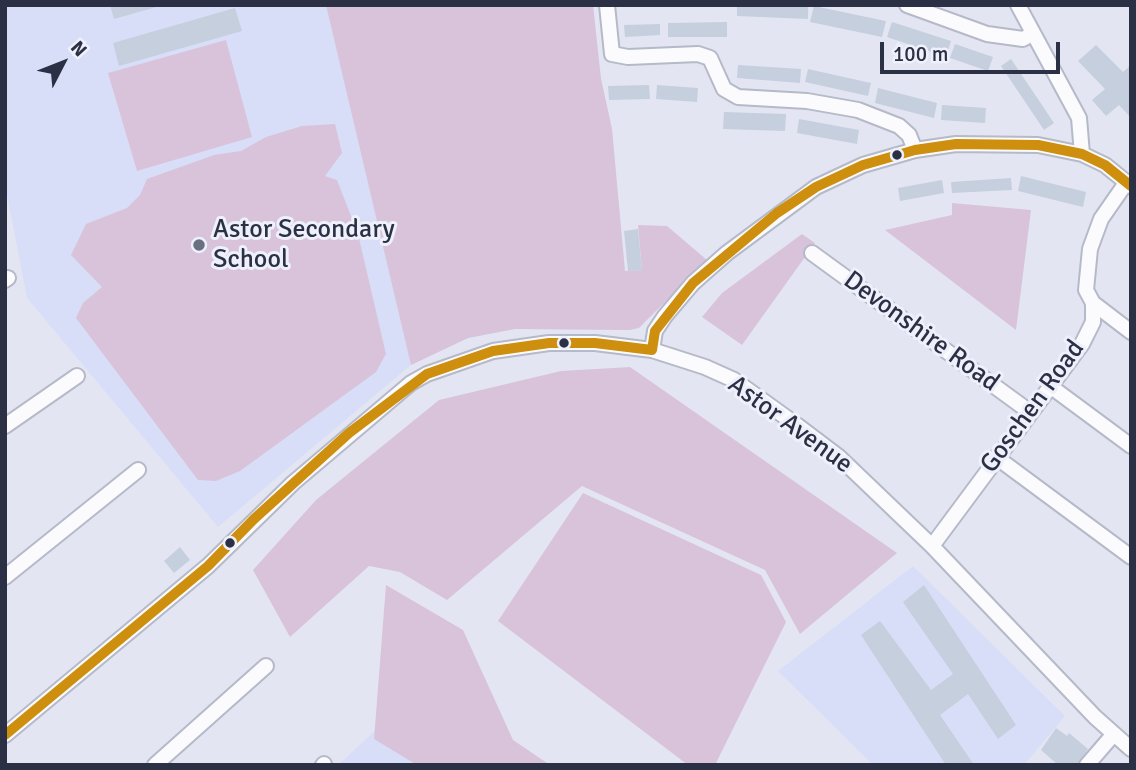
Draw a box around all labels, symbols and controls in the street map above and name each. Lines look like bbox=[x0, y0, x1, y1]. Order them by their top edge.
north arrow bbox=[28, 28, 98, 98]
scale bar bbox=[884, 28, 1064, 72]
text: N bbox=[65, 36, 92, 62]
text: 100 m bbox=[893, 41, 948, 67]
unlabelled marker bbox=[890, 148, 904, 162]
place label: Astor Secondary School bbox=[213, 214, 395, 276]
marker: Astor Secondary School bbox=[191, 237, 207, 253]
street label: Devonshire Road bbox=[837, 265, 1005, 399]
street label: Goschen Road bbox=[974, 334, 1092, 480]
unlabelled marker bbox=[557, 336, 571, 350]
street label: Astor Avenue bbox=[722, 369, 858, 481]
unlabelled marker bbox=[223, 536, 237, 550]

